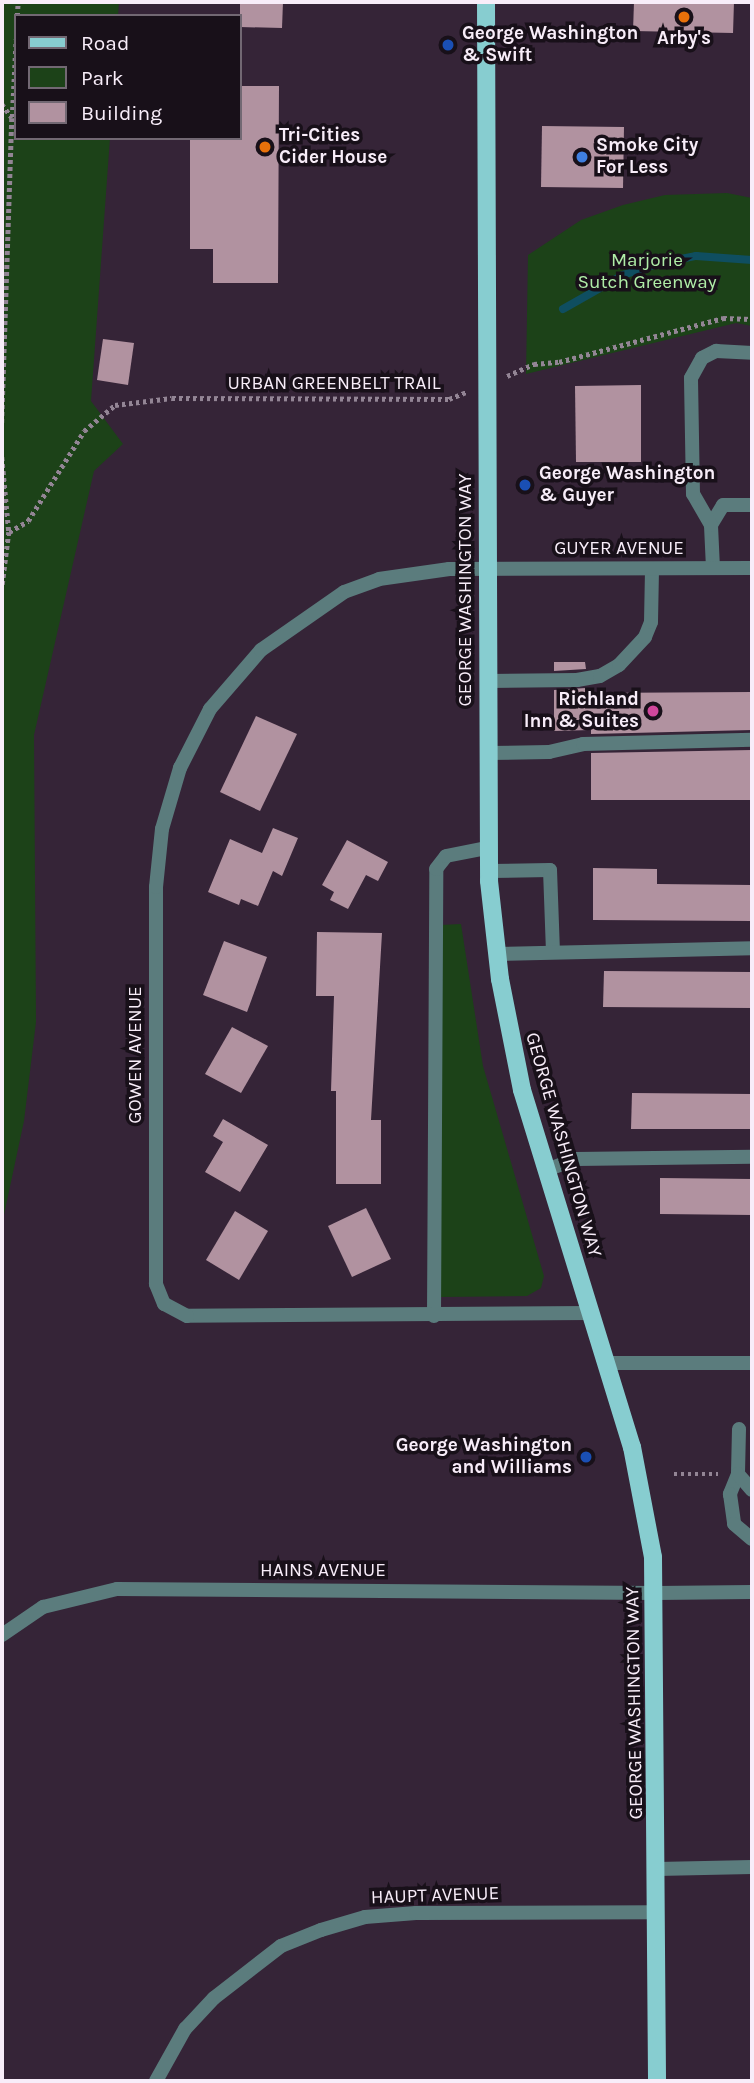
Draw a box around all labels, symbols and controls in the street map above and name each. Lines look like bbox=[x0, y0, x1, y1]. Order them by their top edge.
marker: Arby's bbox=[676, 9, 692, 25]
legend bbox=[14, 14, 242, 140]
place label: George Washington & Swift bbox=[462, 23, 638, 67]
place label: Arby's bbox=[657, 28, 711, 50]
text: Road bbox=[81, 31, 129, 55]
marker: George Washington & Swift bbox=[440, 37, 456, 53]
text: Park bbox=[81, 66, 124, 90]
text: Building bbox=[81, 101, 162, 125]
place label: Tri-Cities Cider House bbox=[279, 125, 387, 169]
place label: Smoke City For Less bbox=[596, 135, 698, 179]
marker: Tri-Cities Cider House bbox=[257, 139, 273, 155]
marker: Smoke City For Less bbox=[574, 149, 590, 165]
park label: Marjorie Sutch Greenway bbox=[577, 250, 717, 294]
street label: URBAN GREENBELT TRAIL bbox=[227, 373, 441, 395]
place label: George Washington & Guyer bbox=[539, 463, 715, 507]
street label: GEORGE WASHINGTON WAY bbox=[455, 474, 477, 706]
marker: George Washington & Guyer bbox=[517, 477, 533, 493]
street label: GUYER AVENUE bbox=[554, 538, 684, 560]
place label: Richland Inn & Suites bbox=[524, 689, 639, 733]
marker: Richland Inn & Suites bbox=[645, 703, 661, 719]
street label: GOWEN AVENUE bbox=[125, 986, 147, 1124]
street label: GEORGE WASHINGTON WAY bbox=[520, 1030, 606, 1260]
place label: George Washington and Williams bbox=[396, 1435, 572, 1479]
marker: George Washington and Williams bbox=[578, 1449, 594, 1465]
street label: HAINS AVENUE bbox=[260, 1560, 386, 1582]
street label: GEORGE WASHINGTON WAY bbox=[622, 1586, 648, 1820]
street label: HAUPT AVENUE bbox=[370, 1882, 500, 1910]

